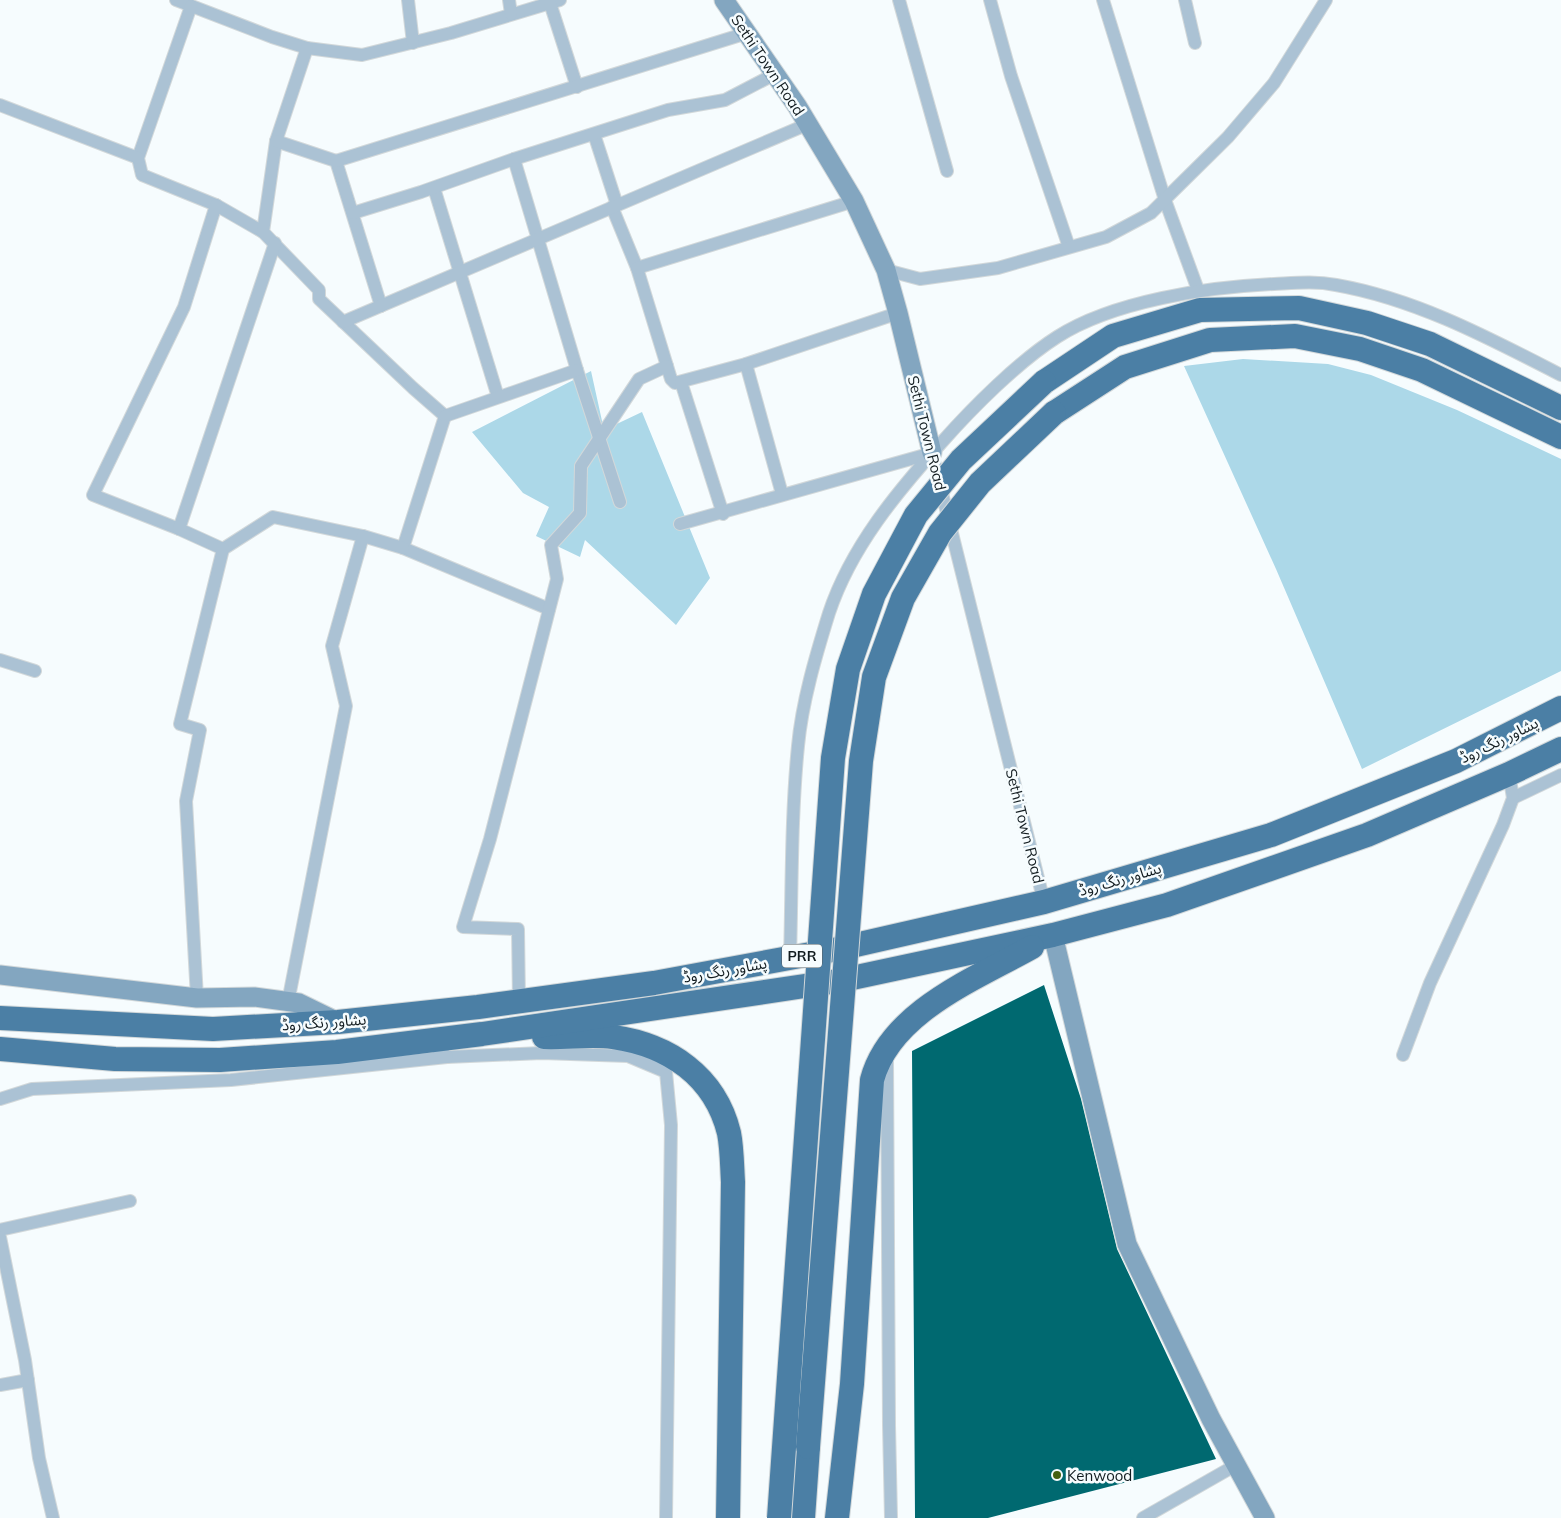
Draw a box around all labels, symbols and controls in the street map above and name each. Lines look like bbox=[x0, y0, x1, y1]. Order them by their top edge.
street label: Sethi Town Road bbox=[727, 11, 809, 119]
street label: Sethi Town Road bbox=[904, 373, 950, 493]
street label: پشاور رنگ روڈ bbox=[1457, 713, 1542, 768]
street label: Sethi Town Road bbox=[1002, 766, 1048, 886]
street label: پشاور رنگ روڈ bbox=[1077, 858, 1164, 901]
road number: PRR bbox=[782, 944, 822, 968]
street label: پشاور رنگ روڈ bbox=[682, 953, 769, 988]
street label: پشاور رنگ روڈ bbox=[281, 1010, 367, 1036]
place label: Kenwood bbox=[1067, 1466, 1132, 1485]
marker: Kenwood bbox=[1051, 1469, 1063, 1481]

